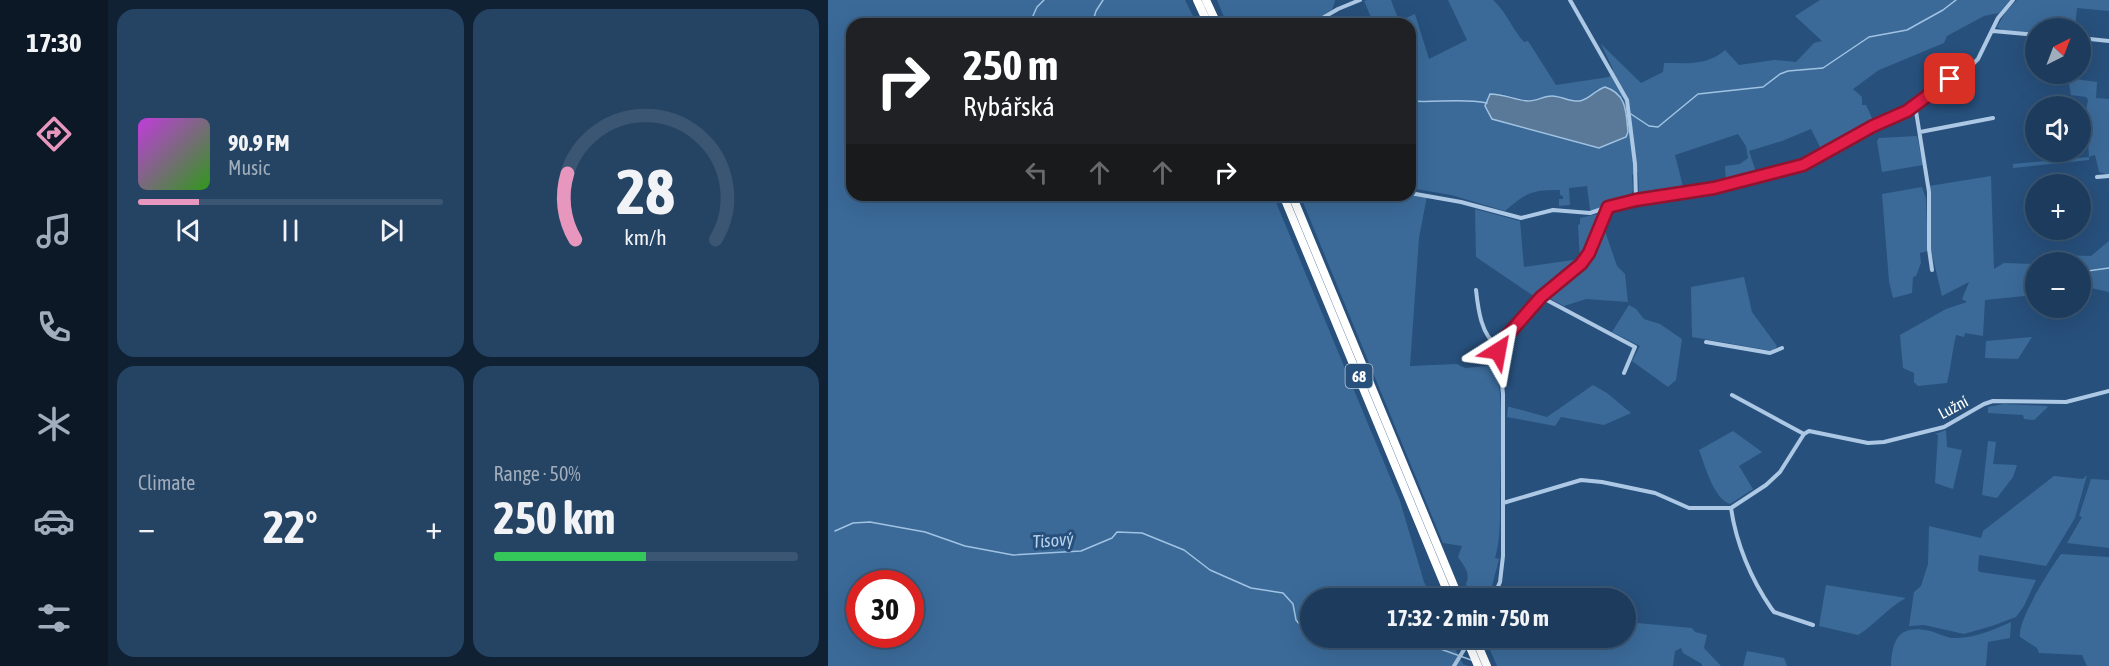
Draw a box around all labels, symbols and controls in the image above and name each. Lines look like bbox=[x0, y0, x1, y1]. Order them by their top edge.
north arrow bbox=[2025, 18, 2091, 84]
map controls bbox=[2025, 18, 2091, 318]
text: 17:30 bbox=[26, 27, 82, 58]
text: 250 m bbox=[963, 41, 1058, 89]
icon: right bbox=[864, 42, 942, 120]
pin bbox=[1924, 53, 1975, 104]
icon: arrive bbox=[1933, 62, 1966, 95]
text: Rybářská bbox=[963, 91, 1055, 122]
button: sound bbox=[2025, 96, 2091, 162]
icon: directions bbox=[33, 113, 75, 155]
text: 90.9 FM bbox=[228, 130, 290, 156]
text: Music bbox=[228, 156, 270, 179]
text: 28 bbox=[616, 156, 675, 227]
icon: left bbox=[1020, 156, 1053, 189]
icon: ahead bbox=[1083, 156, 1116, 189]
icon: ahead bbox=[1146, 156, 1179, 189]
icon: right bbox=[1209, 156, 1242, 189]
button: + bbox=[2025, 174, 2091, 240]
icon: music bbox=[33, 210, 75, 252]
icon: previous bbox=[172, 214, 205, 247]
icon: pause bbox=[274, 214, 307, 247]
icon: next bbox=[375, 214, 408, 247]
text: km/h bbox=[624, 225, 667, 250]
button: − bbox=[2025, 252, 2091, 318]
icon: phone bbox=[33, 306, 75, 348]
position arrow bbox=[1466, 319, 1530, 383]
road number: 68 bbox=[1346, 364, 1372, 388]
street label: Lužní bbox=[1935, 392, 1971, 422]
icon: climate bbox=[33, 403, 75, 445]
text: Range · 50% bbox=[494, 462, 581, 485]
text: Climate bbox=[138, 471, 195, 494]
text: 250 km bbox=[494, 492, 615, 544]
icon: car bbox=[33, 500, 75, 542]
text: 22° bbox=[263, 501, 318, 553]
text: − bbox=[138, 508, 155, 546]
text: + bbox=[425, 508, 442, 546]
water label: Tisový bbox=[1032, 528, 1075, 552]
speed limit sign: 30 bbox=[846, 570, 924, 648]
icon: filters bbox=[33, 597, 75, 639]
text: 17:32 · 2 min · 750 m bbox=[1387, 605, 1549, 631]

